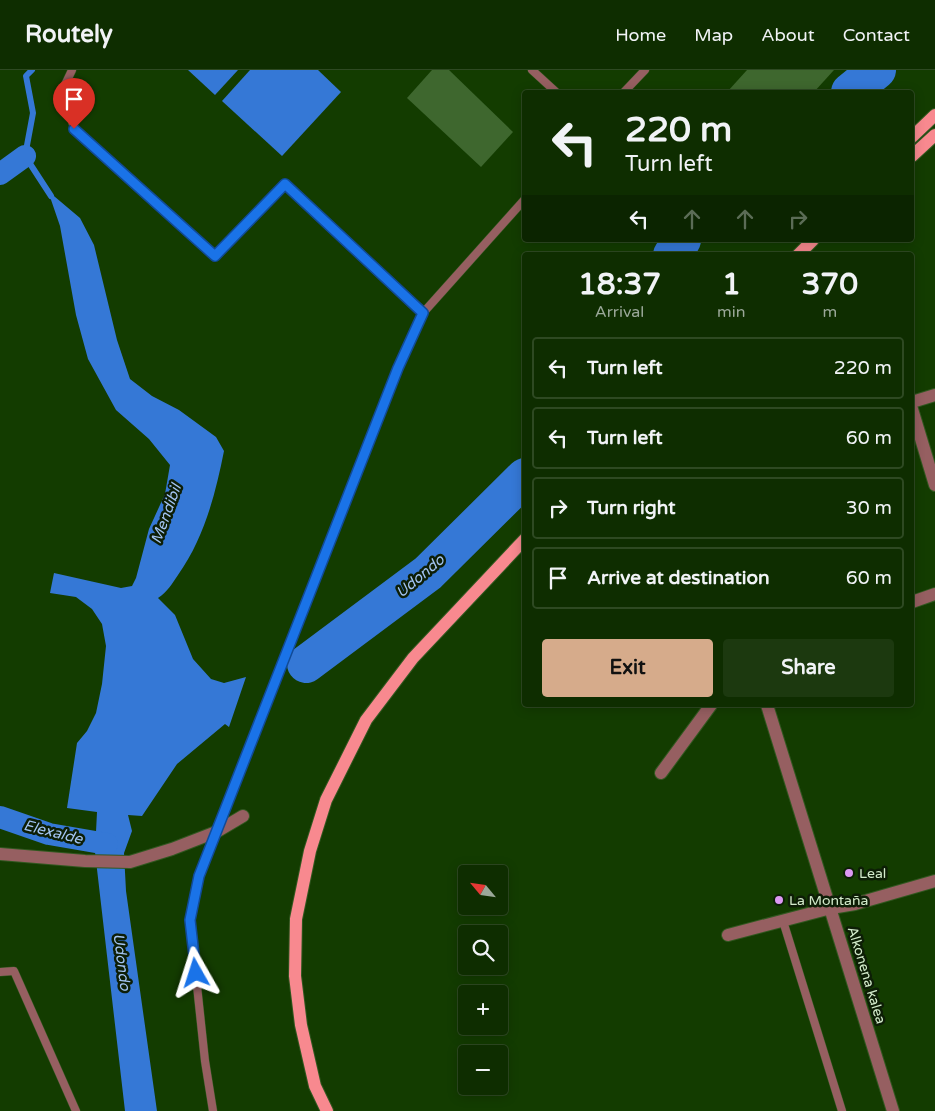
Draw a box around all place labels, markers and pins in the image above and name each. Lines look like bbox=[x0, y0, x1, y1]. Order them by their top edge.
pin bbox=[53, 78, 95, 129]
place label: Leal bbox=[859, 865, 886, 882]
marker: Leal bbox=[843, 867, 855, 879]
place label: La Montaña bbox=[789, 892, 868, 909]
marker: La Montaña bbox=[773, 894, 785, 906]

